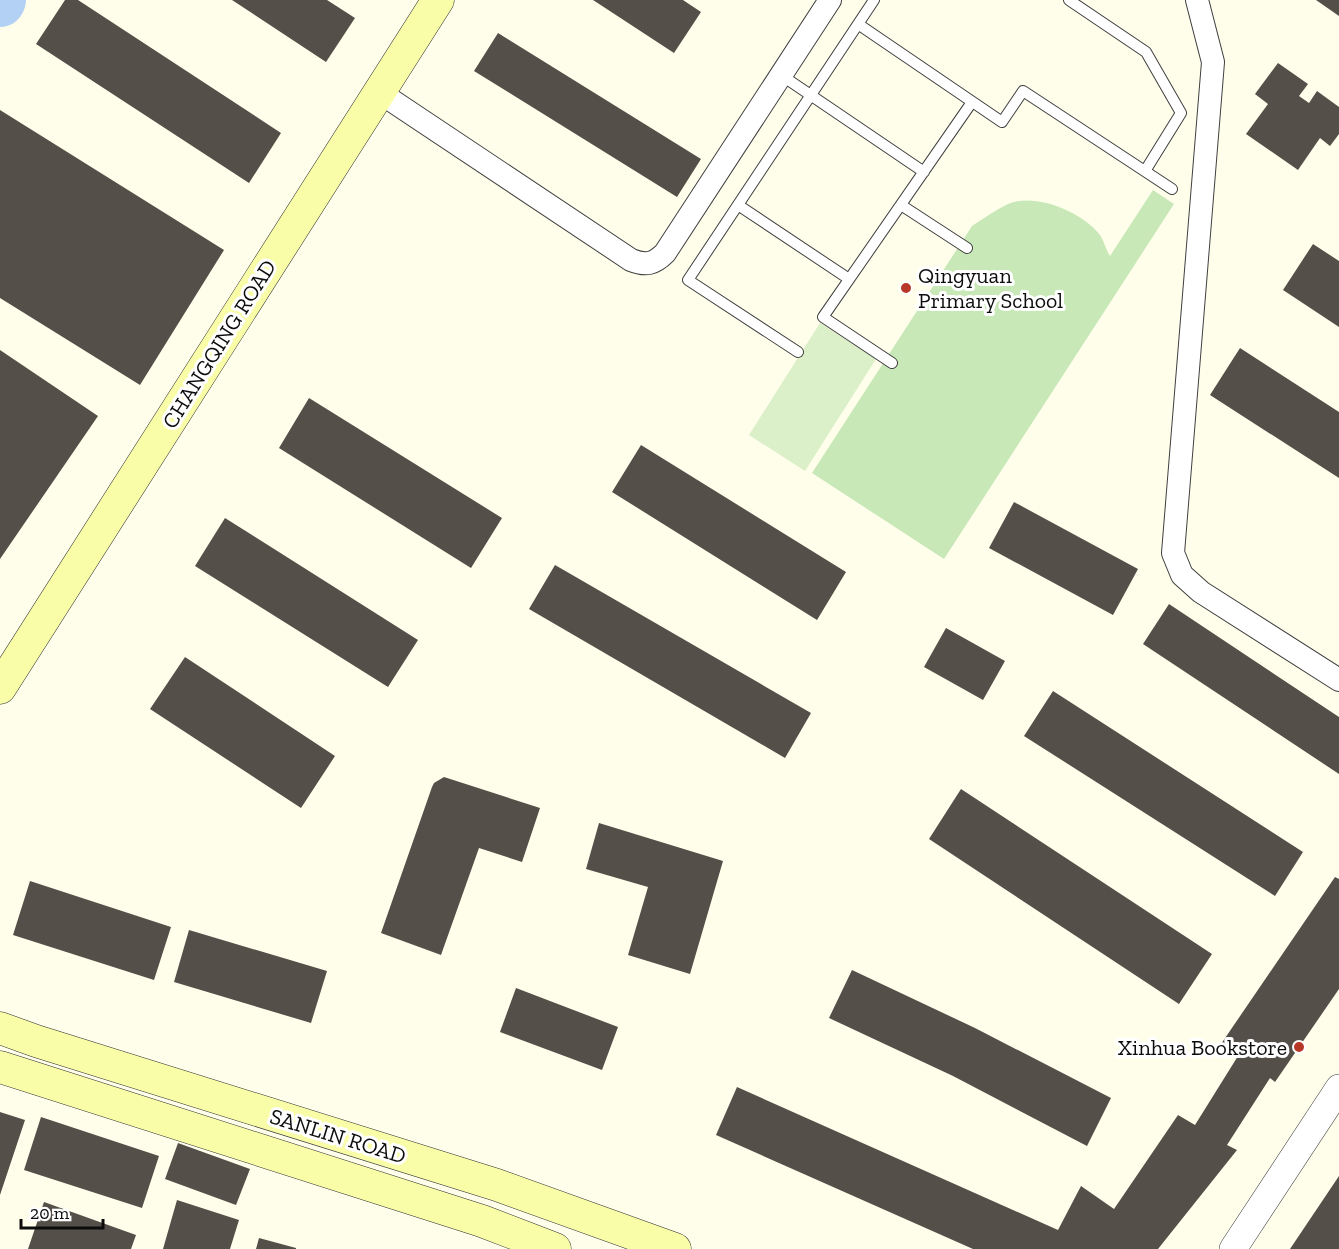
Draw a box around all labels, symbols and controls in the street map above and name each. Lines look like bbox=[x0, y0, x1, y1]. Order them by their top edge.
street label: CHANGQING ROAD bbox=[156, 255, 282, 433]
place label: Qingyuan Primary School bbox=[918, 262, 1063, 314]
marker: Qingyuan Primary School bbox=[899, 281, 913, 295]
place label: Xinhua Bookstore bbox=[1118, 1034, 1287, 1061]
marker: Xinhua Bookstore bbox=[1292, 1040, 1306, 1054]
street label: SANLIN ROAD bbox=[267, 1103, 409, 1169]
scale bar bbox=[21, 1192, 104, 1230]
text: 20 m bbox=[30, 1202, 70, 1224]

